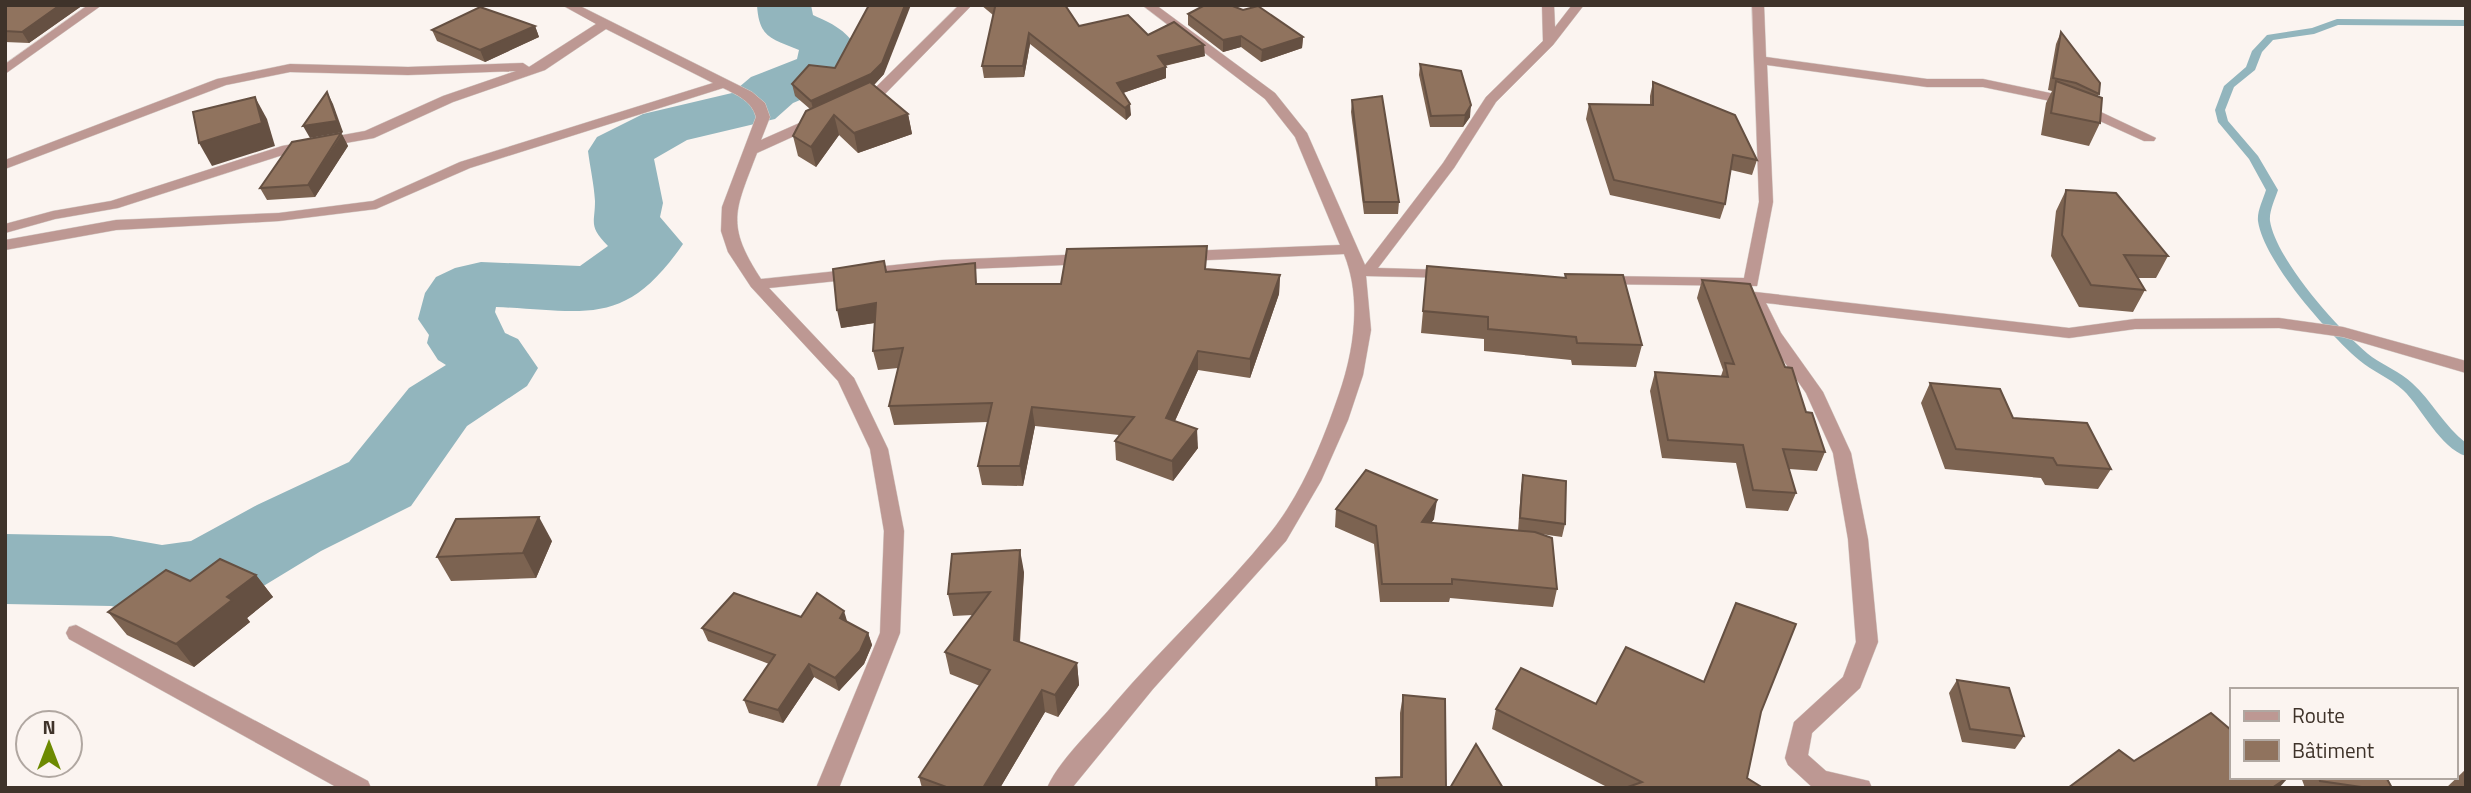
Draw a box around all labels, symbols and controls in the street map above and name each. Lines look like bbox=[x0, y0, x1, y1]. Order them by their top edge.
legend bbox=[2230, 688, 2457, 779]
text: Route bbox=[2292, 699, 2345, 731]
north arrow bbox=[14, 709, 84, 779]
text: N bbox=[42, 712, 56, 741]
text: Bâtiment bbox=[2292, 734, 2375, 766]

